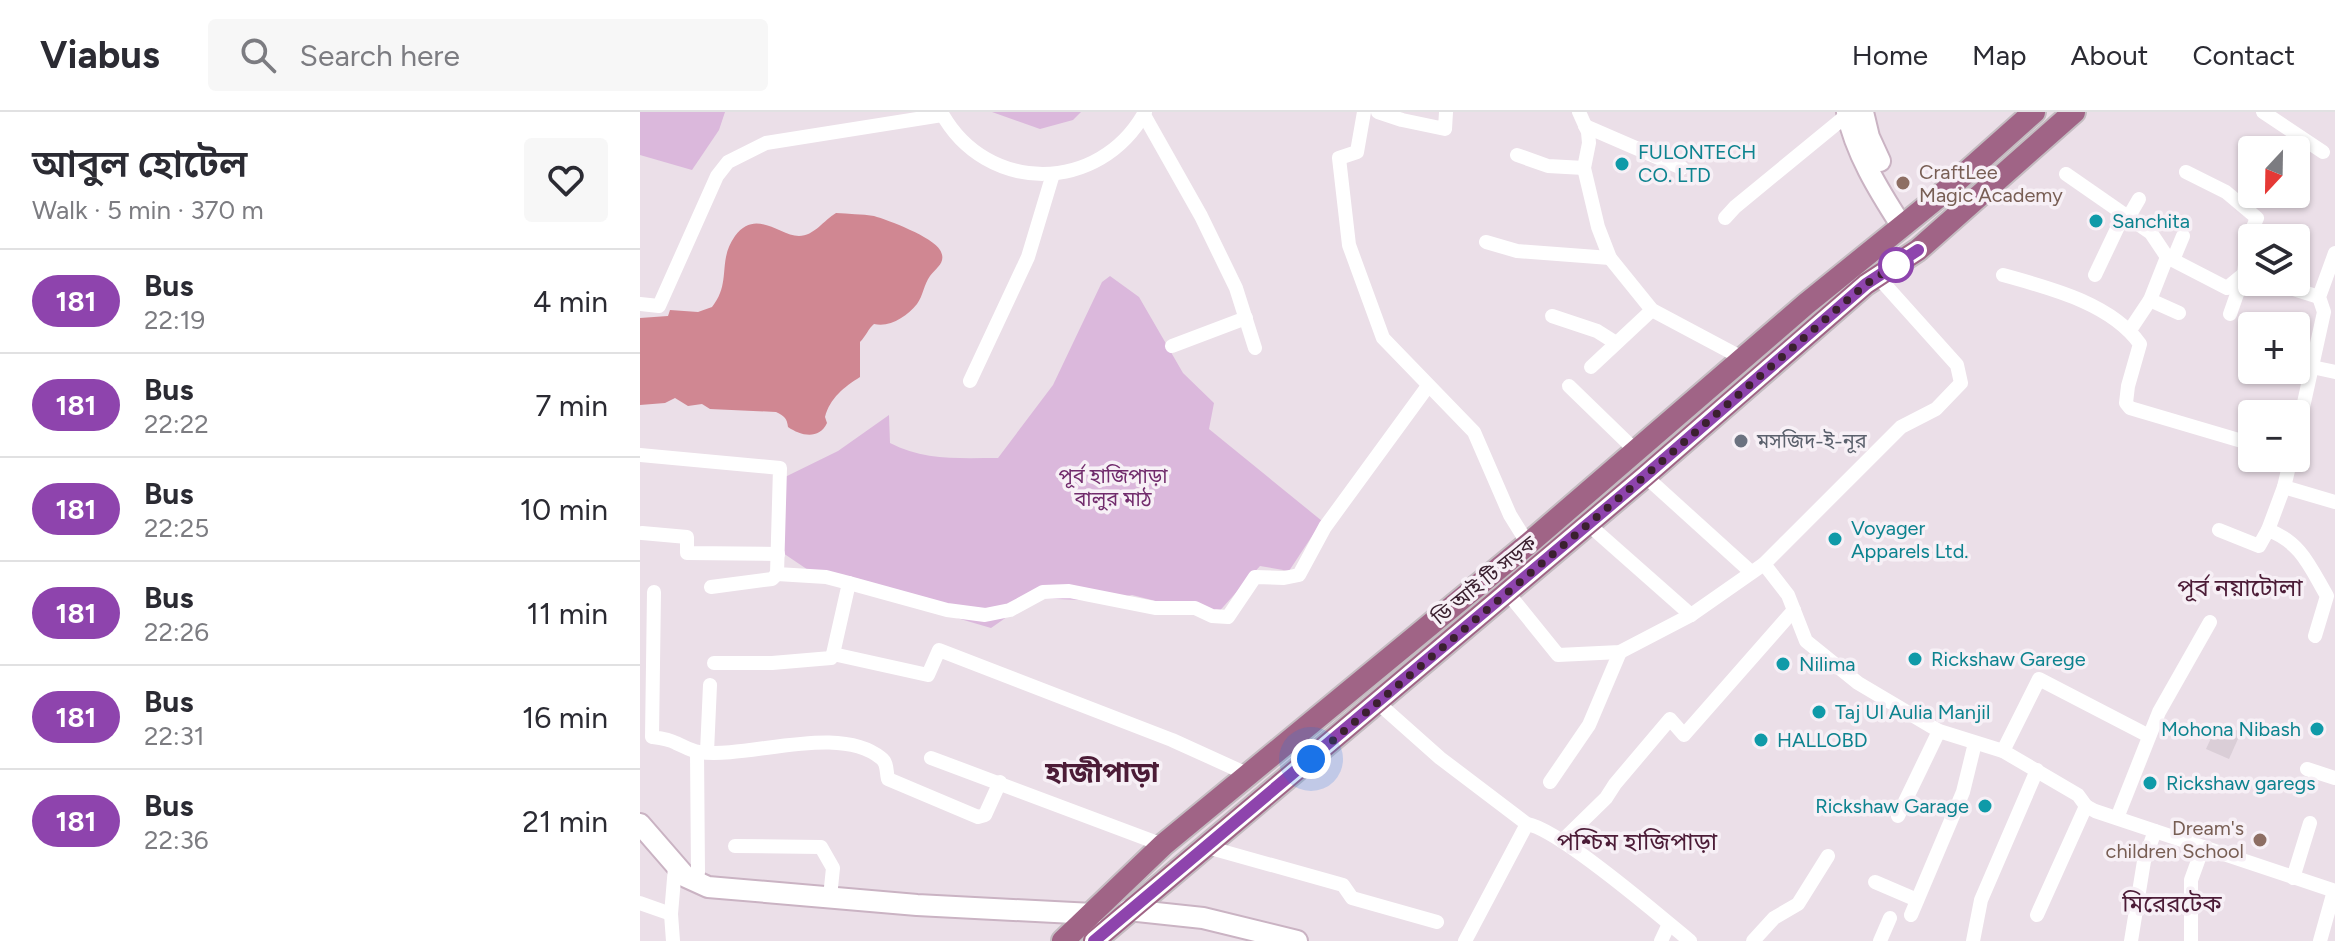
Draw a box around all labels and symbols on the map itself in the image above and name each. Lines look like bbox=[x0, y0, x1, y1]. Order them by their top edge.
north arrow bbox=[2238, 136, 2310, 208]
place label: FULONTECH CO. LTD bbox=[1638, 140, 1756, 187]
marker: FULONTECH CO. LTD bbox=[1613, 155, 1631, 173]
place label: CraftLee Magic Academy bbox=[1919, 160, 2063, 207]
marker: CraftLee Magic Academy bbox=[1894, 174, 1912, 192]
place label: Sanchita bbox=[2112, 209, 2190, 233]
marker: Sanchita bbox=[2087, 212, 2105, 230]
unlabelled marker bbox=[1879, 248, 1913, 282]
place label: মসজিদ-ই-নূর bbox=[1756, 429, 1868, 454]
marker: মসজিদ-ই-নূর bbox=[1732, 432, 1750, 450]
park label: পূর্ব হাজিপাড়া বালুর মাঠ bbox=[1059, 463, 1168, 511]
place label: Voyager Apparels Ltd. bbox=[1851, 516, 1969, 563]
street label: ডি আই টি সড়ক bbox=[1426, 530, 1542, 630]
marker: Voyager Apparels Ltd. bbox=[1826, 530, 1844, 548]
district label: পূর্ব নয়াটোলা bbox=[2177, 573, 2303, 602]
place label: Rickshaw Garege bbox=[1931, 647, 2086, 671]
marker: Rickshaw Garege bbox=[1906, 650, 1924, 668]
place label: Nilima bbox=[1799, 652, 1855, 676]
marker: Nilima bbox=[1774, 655, 1792, 673]
place label: Taj Ul Aulia Manjil bbox=[1835, 700, 1990, 724]
marker: Taj Ul Aulia Manjil bbox=[1810, 703, 1828, 721]
place label: Mohona Nibash bbox=[2161, 717, 2301, 741]
marker: Mohona Nibash bbox=[2308, 720, 2326, 738]
place label: HALLOBD bbox=[1777, 728, 1868, 752]
marker: HALLOBD bbox=[1752, 731, 1770, 749]
your location bbox=[1291, 739, 1331, 779]
district label: হাজীপাড়া bbox=[1044, 755, 1160, 789]
place label: Rickshaw garegs bbox=[2166, 771, 2316, 795]
marker: Rickshaw garegs bbox=[2141, 774, 2159, 792]
place label: Rickshaw Garage bbox=[1815, 794, 1969, 818]
marker: Rickshaw Garage bbox=[1976, 797, 1994, 815]
place label: Dream's children School bbox=[2106, 816, 2244, 863]
district label: পশ্চিম হাজিপাড়া bbox=[1557, 827, 1718, 856]
marker: Dream's children School bbox=[2251, 831, 2269, 849]
district label: মিরেরটেক bbox=[2121, 889, 2222, 918]

